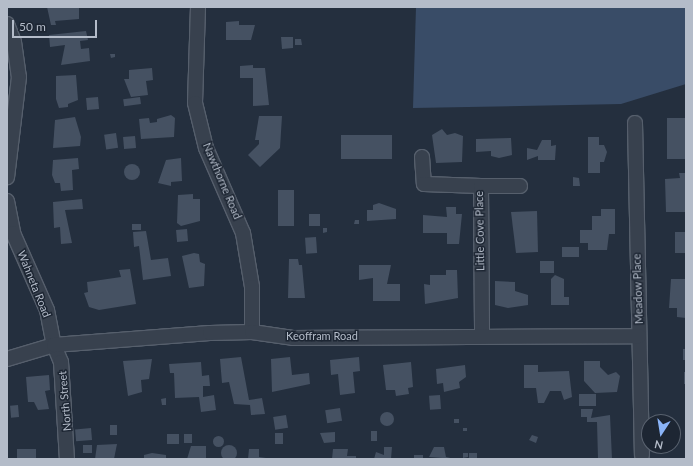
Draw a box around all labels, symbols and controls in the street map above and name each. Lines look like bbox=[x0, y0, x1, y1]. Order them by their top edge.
scale bar bbox=[14, 12, 99, 38]
text: 50 m bbox=[19, 19, 46, 34]
street label: Nawthorne Road bbox=[200, 141, 244, 221]
street label: Little Cove Place bbox=[473, 191, 487, 271]
street label: Wahneta Road bbox=[15, 249, 53, 319]
street label: Meadow Place bbox=[630, 253, 646, 325]
street label: Keoffram Road bbox=[286, 329, 358, 343]
street label: North Street bbox=[56, 370, 74, 432]
north arrow bbox=[641, 414, 681, 454]
text: N bbox=[653, 438, 664, 452]

